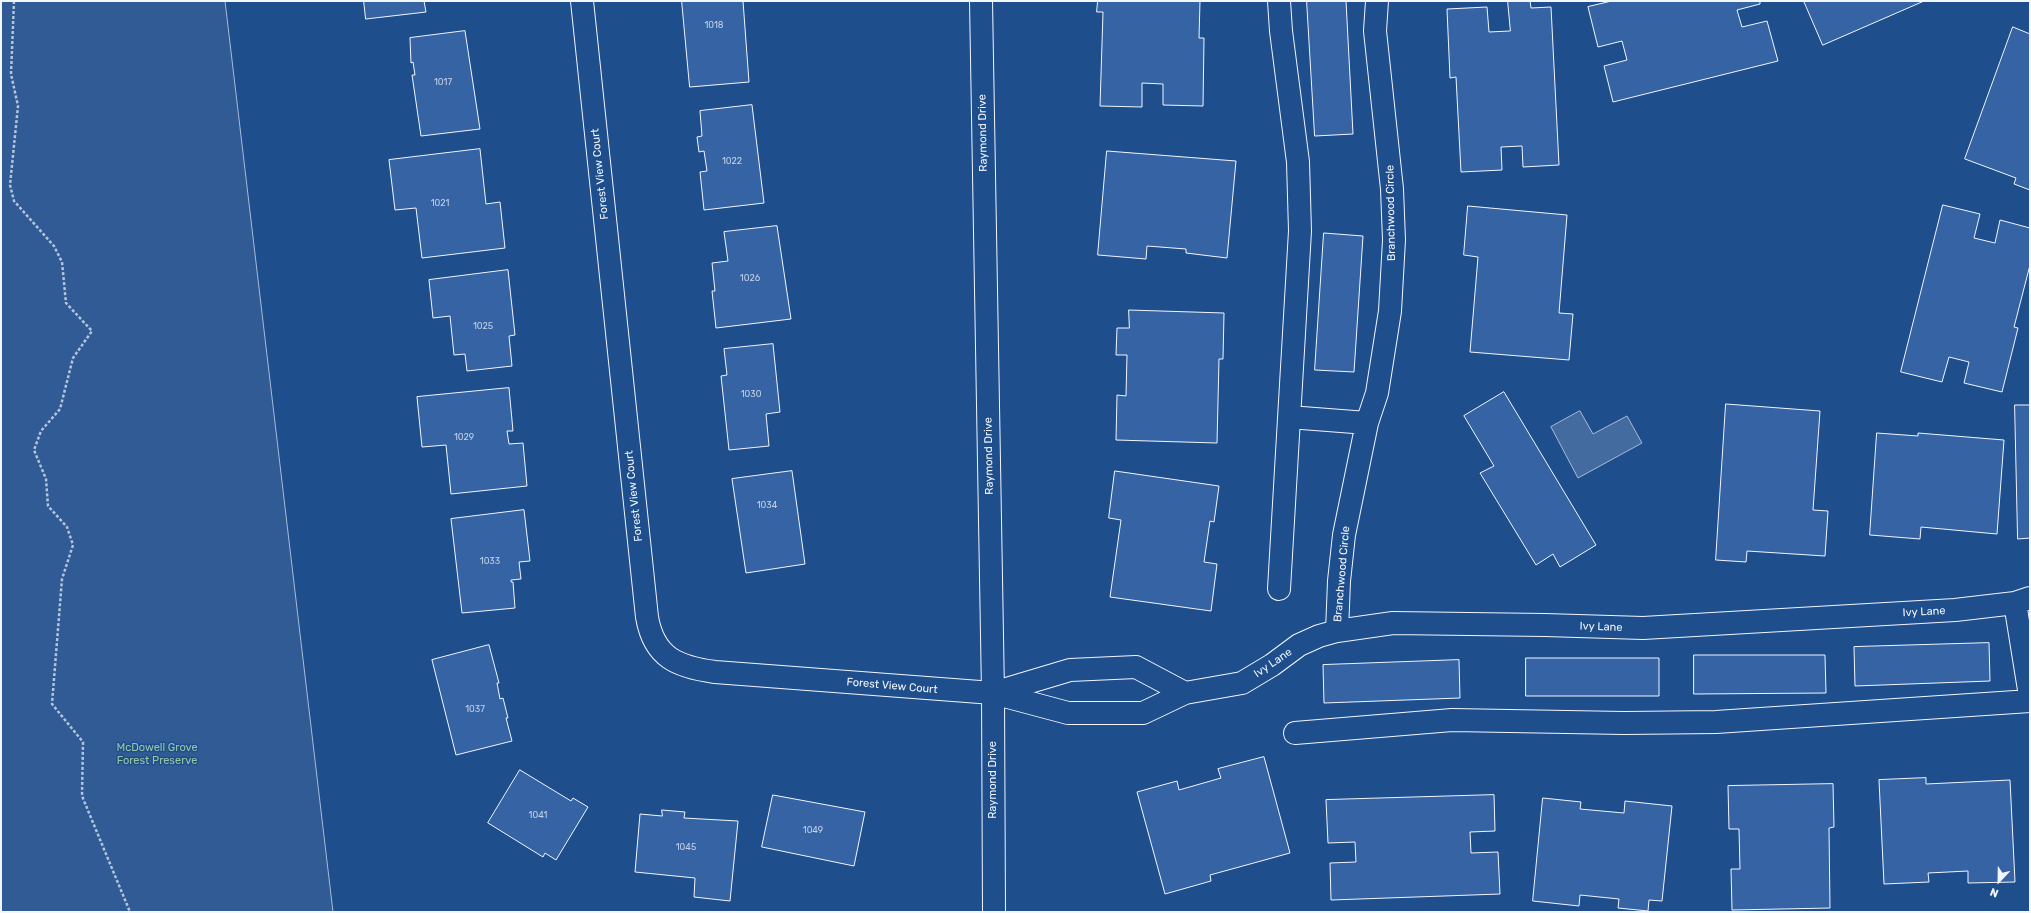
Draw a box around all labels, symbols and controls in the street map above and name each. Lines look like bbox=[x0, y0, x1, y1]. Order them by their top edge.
house number: 1018 bbox=[704, 20, 724, 30]
house number: 1017 bbox=[434, 77, 452, 87]
street label: Raymond Drive bbox=[976, 94, 990, 172]
street label: Forest View Court bbox=[589, 128, 611, 220]
house number: 1022 bbox=[722, 156, 742, 166]
street label: Branchwood Circle bbox=[1384, 165, 1398, 261]
house number: 1021 bbox=[431, 198, 449, 208]
house number: 1026 bbox=[740, 273, 760, 283]
house number: 1025 bbox=[473, 321, 493, 331]
house number: 1030 bbox=[741, 389, 761, 399]
street label: Raymond Drive bbox=[982, 417, 996, 495]
house number: 1029 bbox=[454, 432, 474, 442]
street label: Forest View Court bbox=[623, 450, 645, 542]
house number: 1034 bbox=[757, 500, 777, 510]
street label: Branchwood Circle bbox=[1331, 525, 1353, 623]
house number: 1033 bbox=[480, 556, 500, 566]
street label: Ivy Lane bbox=[1902, 604, 1946, 620]
street label: Ivy Lane bbox=[1579, 620, 1623, 634]
street label: Ivy Lane bbox=[1252, 646, 1294, 680]
street label: Forest View Court bbox=[846, 675, 938, 697]
house number: 1037 bbox=[465, 704, 485, 714]
park label: McDowell Grove Forest Preserve bbox=[116, 741, 198, 767]
street label: Raymond Drive bbox=[986, 741, 1000, 819]
house number: 1041 bbox=[529, 810, 547, 820]
house number: 1049 bbox=[803, 825, 823, 835]
house number: 1045 bbox=[676, 842, 696, 852]
north arrow bbox=[1979, 861, 2019, 901]
text: N bbox=[1988, 885, 2000, 900]

